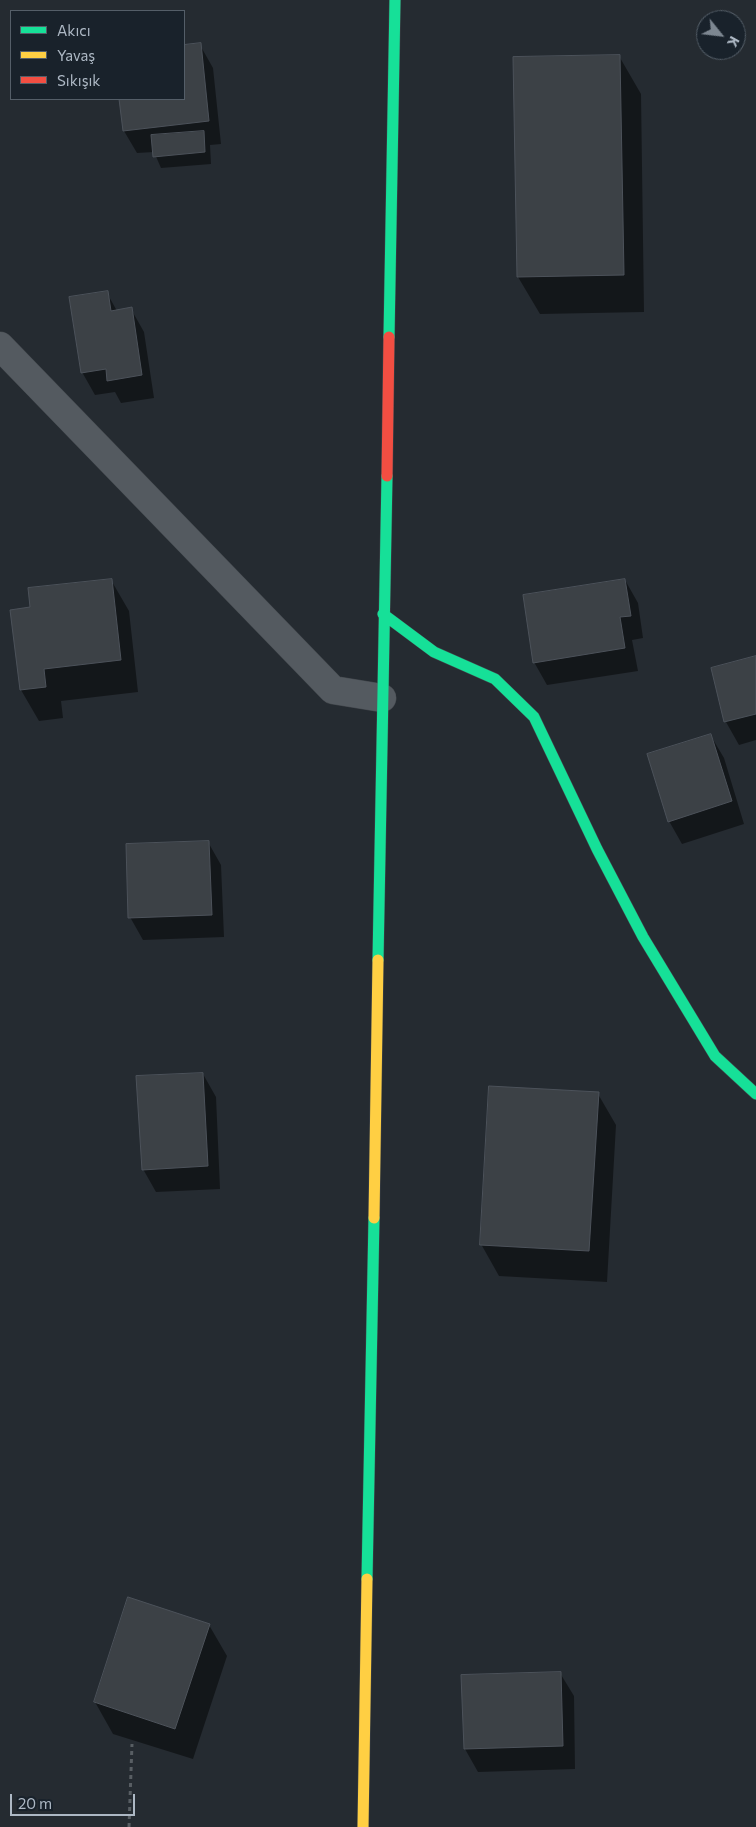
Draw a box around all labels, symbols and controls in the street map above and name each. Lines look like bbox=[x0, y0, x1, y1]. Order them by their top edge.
legend bbox=[10, 10, 185, 100]
north arrow bbox=[696, 10, 746, 60]
text: Akıcı bbox=[57, 21, 91, 39]
text: K bbox=[724, 34, 743, 50]
text: Yavaş bbox=[57, 46, 95, 64]
text: Sıkışık bbox=[57, 71, 100, 89]
scale bar bbox=[12, 1784, 138, 1816]
text: 20 m bbox=[18, 1794, 52, 1812]

